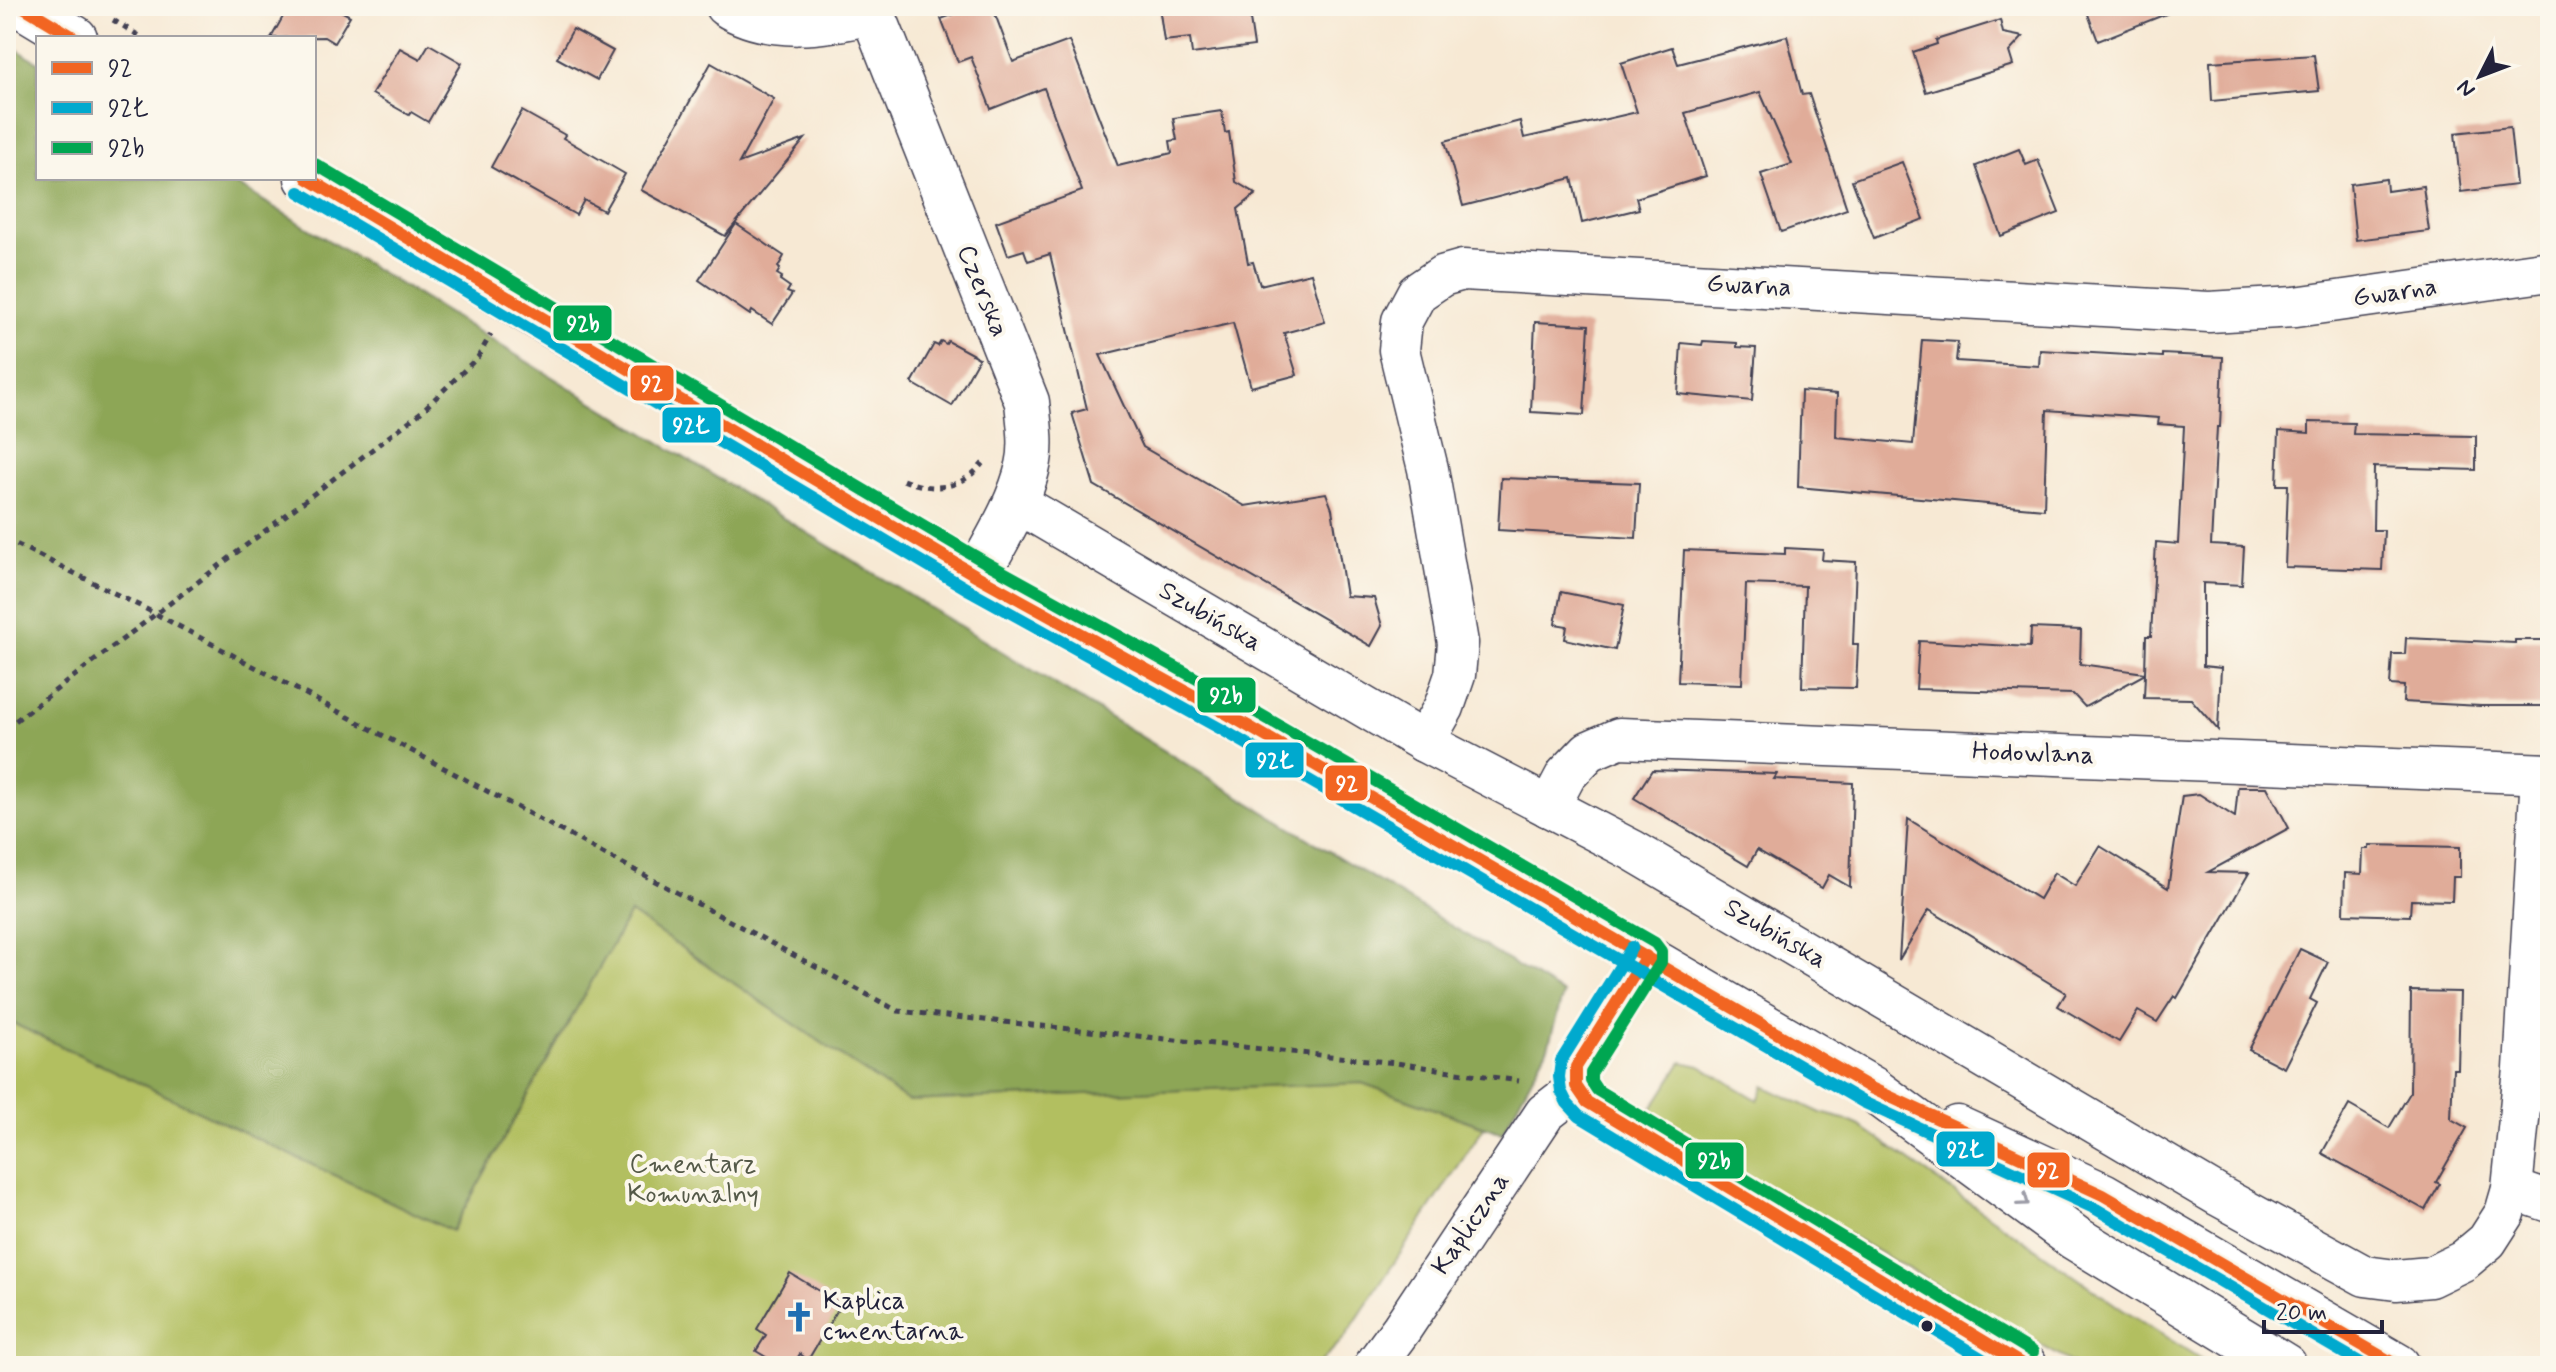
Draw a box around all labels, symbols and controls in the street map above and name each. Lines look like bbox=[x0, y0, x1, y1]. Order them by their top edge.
legend bbox=[36, 36, 316, 180]
north arrow bbox=[2440, 36, 2520, 116]
text: 92 bbox=[108, 54, 132, 85]
text: N bbox=[2451, 73, 2482, 103]
text: 92Ł bbox=[108, 94, 148, 125]
text: 92b bbox=[108, 134, 144, 165]
street label: Czerska bbox=[948, 240, 1016, 342]
street label: Gwarna bbox=[1706, 267, 1792, 305]
street label: Gwarna bbox=[2351, 270, 2439, 316]
line badge: 92b bbox=[552, 304, 613, 342]
text: 92b bbox=[566, 311, 600, 339]
line badge: 92 bbox=[629, 364, 675, 402]
text: 92 bbox=[641, 371, 663, 399]
line badge: 92Ł bbox=[661, 406, 722, 444]
text: 92Ł bbox=[673, 413, 710, 441]
street label: Szubińska bbox=[1152, 574, 1268, 660]
line badge: 92b bbox=[1196, 676, 1257, 714]
text: 92b bbox=[1209, 683, 1243, 711]
street label: Hodowlana bbox=[1971, 735, 2095, 773]
line badge: 92Ł bbox=[1244, 741, 1305, 779]
text: 92Ł bbox=[1257, 748, 1294, 776]
line badge: 92 bbox=[1324, 764, 1369, 802]
text: 92 bbox=[1336, 771, 1358, 799]
street label: Szubińska bbox=[1717, 891, 1833, 977]
line badge: 92Ł bbox=[1935, 1130, 1996, 1168]
text: 92Ł bbox=[1947, 1137, 1984, 1165]
line badge: 92b bbox=[1684, 1141, 1745, 1180]
park label: Cmentarz Komunalny bbox=[627, 1148, 759, 1212]
text: 92b bbox=[1697, 1148, 1731, 1176]
line badge: 92 bbox=[2026, 1151, 2071, 1189]
text: 92 bbox=[2037, 1158, 2059, 1186]
street label: Kapliczna bbox=[1424, 1166, 1518, 1282]
one-way arrow bbox=[2015, 1191, 2030, 1205]
scale bar bbox=[2264, 1284, 2382, 1334]
place label: Kaplica cmentarna bbox=[823, 1285, 964, 1349]
text: 20 m bbox=[2276, 1298, 2327, 1329]
church icon: Kaplica cmentarna bbox=[782, 1300, 816, 1334]
unlabelled marker bbox=[1919, 1318, 1935, 1334]

